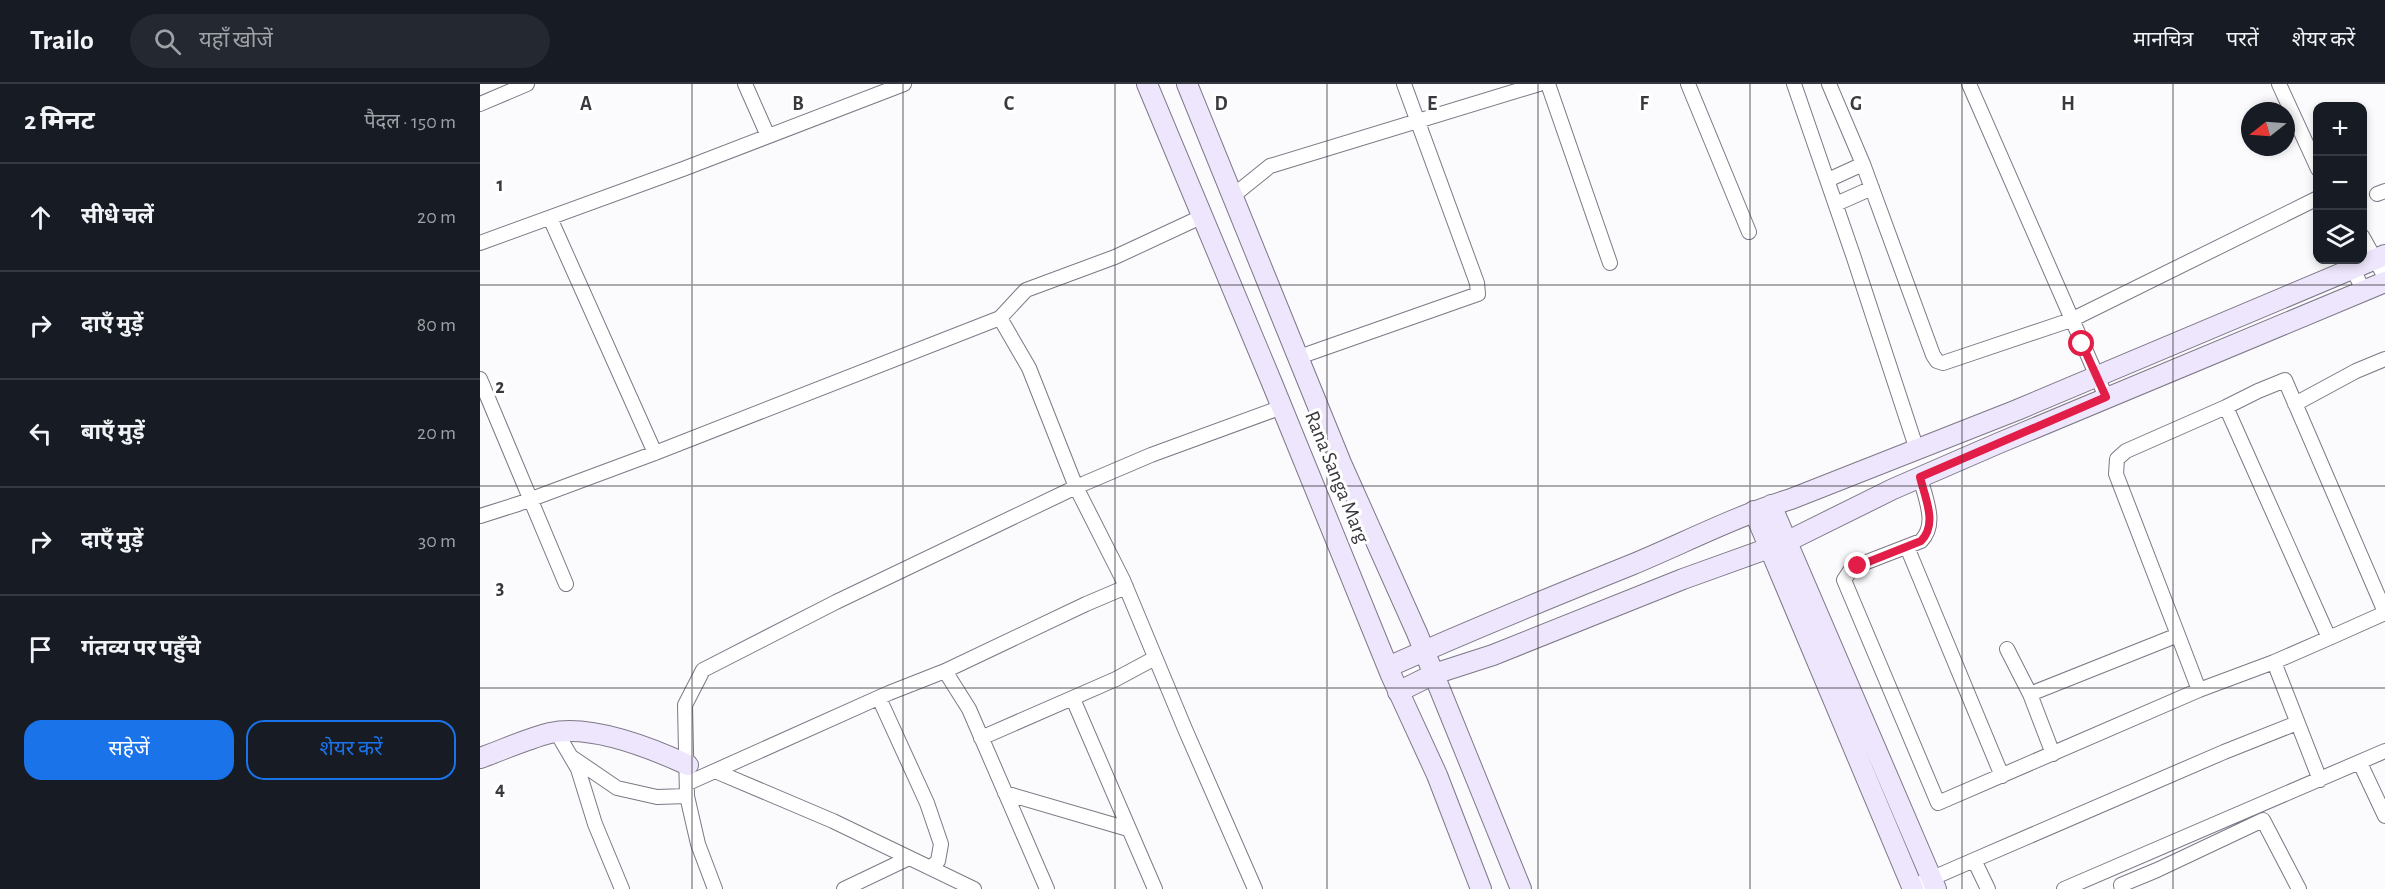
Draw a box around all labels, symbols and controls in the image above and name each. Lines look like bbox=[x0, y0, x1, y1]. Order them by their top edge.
search box bbox=[130, 14, 550, 68]
icon: search bbox=[151, 25, 184, 58]
text: Trailo bbox=[30, 27, 94, 55]
text: यहाँ खोजें bbox=[199, 29, 273, 51]
text: मानचित्र bbox=[2133, 29, 2193, 50]
text: परतें bbox=[2226, 29, 2259, 50]
text: शेयर करें bbox=[2292, 29, 2355, 50]
text: A bbox=[580, 94, 592, 114]
text: B bbox=[792, 94, 804, 114]
text: C bbox=[1004, 94, 1015, 114]
text: D bbox=[1214, 94, 1228, 114]
text: E bbox=[1427, 94, 1437, 114]
text: F bbox=[1639, 94, 1649, 114]
text: G bbox=[1850, 94, 1862, 114]
text: H bbox=[2061, 94, 2075, 114]
north arrow bbox=[2241, 102, 2295, 156]
map controls bbox=[2313, 102, 2367, 264]
button: + bbox=[2313, 102, 2367, 156]
text: 2 मिनट bbox=[24, 108, 95, 134]
text: पैदल · 150 m bbox=[364, 112, 456, 132]
button: − bbox=[2313, 156, 2367, 210]
text: 1 bbox=[496, 175, 504, 195]
icon: ahead bbox=[24, 201, 57, 234]
text: सीधे चलें bbox=[81, 205, 154, 227]
text: 20 m bbox=[417, 207, 456, 227]
button: layers bbox=[2313, 210, 2367, 264]
icon: right bbox=[24, 309, 57, 342]
text: दाएँ मुड़ें bbox=[81, 313, 143, 335]
text: 80 m bbox=[417, 315, 456, 335]
route start bbox=[2068, 330, 2094, 356]
text: 2 bbox=[495, 377, 505, 397]
street label: Rana Sanga Marg bbox=[1301, 408, 1373, 547]
icon: left bbox=[24, 417, 57, 450]
text: बाएँ मुड़ें bbox=[81, 421, 145, 443]
text: 20 m bbox=[417, 423, 456, 443]
icon: right bbox=[24, 525, 57, 558]
text: दाएँ मुड़ें bbox=[81, 529, 143, 551]
text: 30 m bbox=[418, 531, 456, 551]
route end bbox=[1844, 552, 1870, 578]
text: 3 bbox=[496, 578, 504, 598]
icon: arrive bbox=[24, 633, 57, 666]
text: गंतव्य पर पहुँचे bbox=[81, 637, 201, 659]
button: सहेजें bbox=[24, 720, 234, 780]
button: शेयर करें bbox=[246, 720, 456, 780]
text: 4 bbox=[495, 779, 505, 799]

